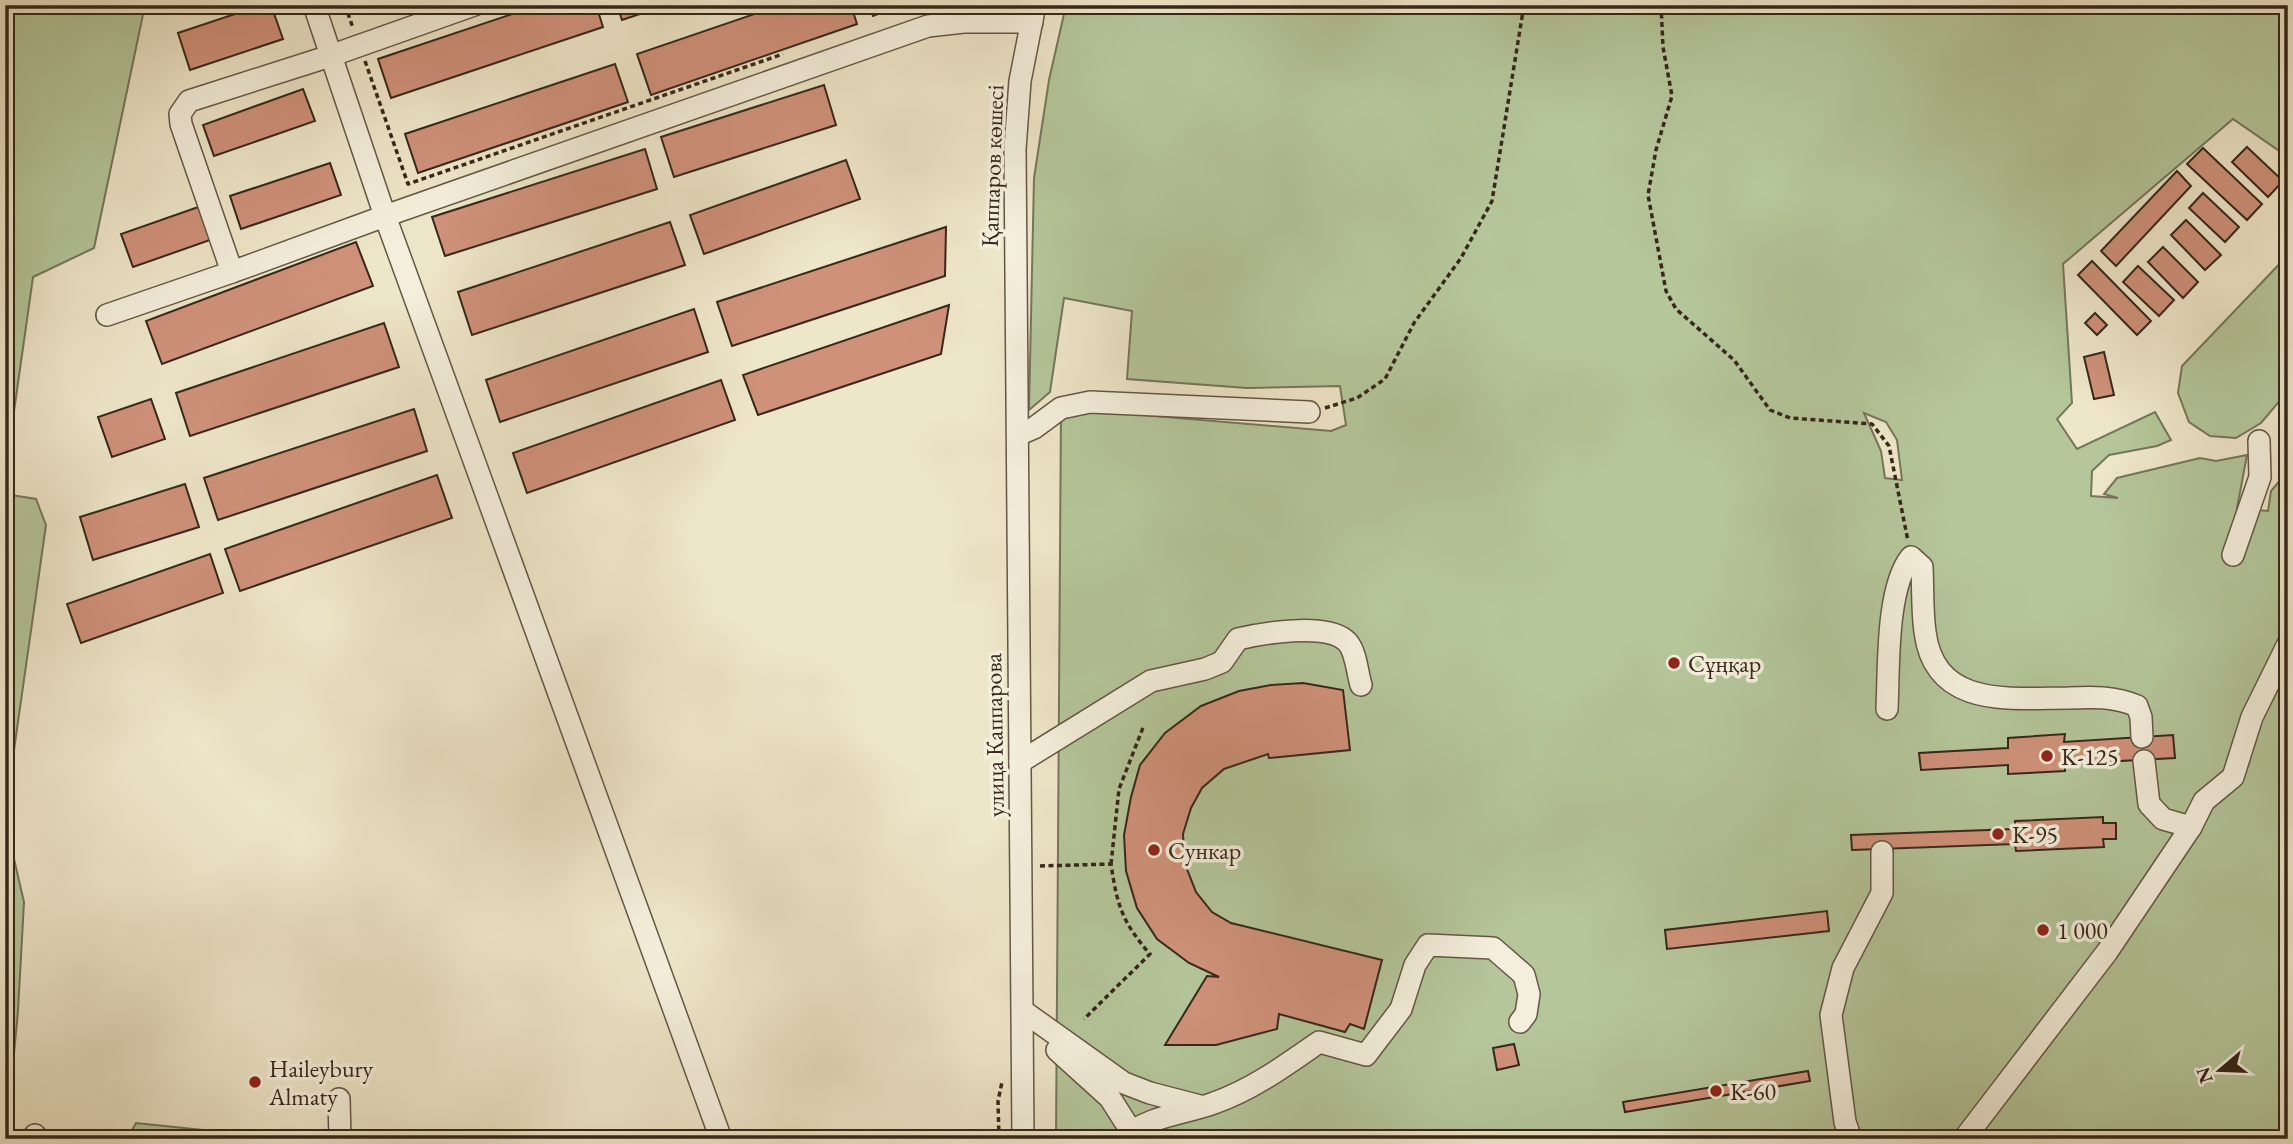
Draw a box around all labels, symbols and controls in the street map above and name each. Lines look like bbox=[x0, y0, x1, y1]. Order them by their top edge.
street label: Қаппаров көшесі bbox=[974, 84, 1010, 248]
place label: Сұңқар bbox=[1688, 648, 1761, 679]
street label: улица Каппарова bbox=[977, 652, 1011, 817]
marker: Сұңқар bbox=[1666, 655, 1682, 671]
place label: K-125 bbox=[2061, 741, 2118, 772]
marker: K-125 bbox=[2039, 748, 2055, 764]
place label: K-95 bbox=[2012, 819, 2058, 850]
marker: K-95 bbox=[1990, 826, 2006, 842]
place label: Сункар bbox=[1168, 835, 1241, 866]
marker: Сункар bbox=[1146, 842, 1162, 858]
place label: 1 000 bbox=[2057, 915, 2108, 946]
marker: 1 000 bbox=[2035, 922, 2051, 938]
north arrow bbox=[2184, 1036, 2254, 1106]
place label: Haileybury Almaty bbox=[268, 1053, 374, 1112]
text: N bbox=[2190, 1063, 2219, 1087]
marker: Haileybury Almaty bbox=[247, 1074, 263, 1090]
place label: K-60 bbox=[1730, 1076, 1776, 1107]
marker: K-60 bbox=[1708, 1083, 1724, 1099]

